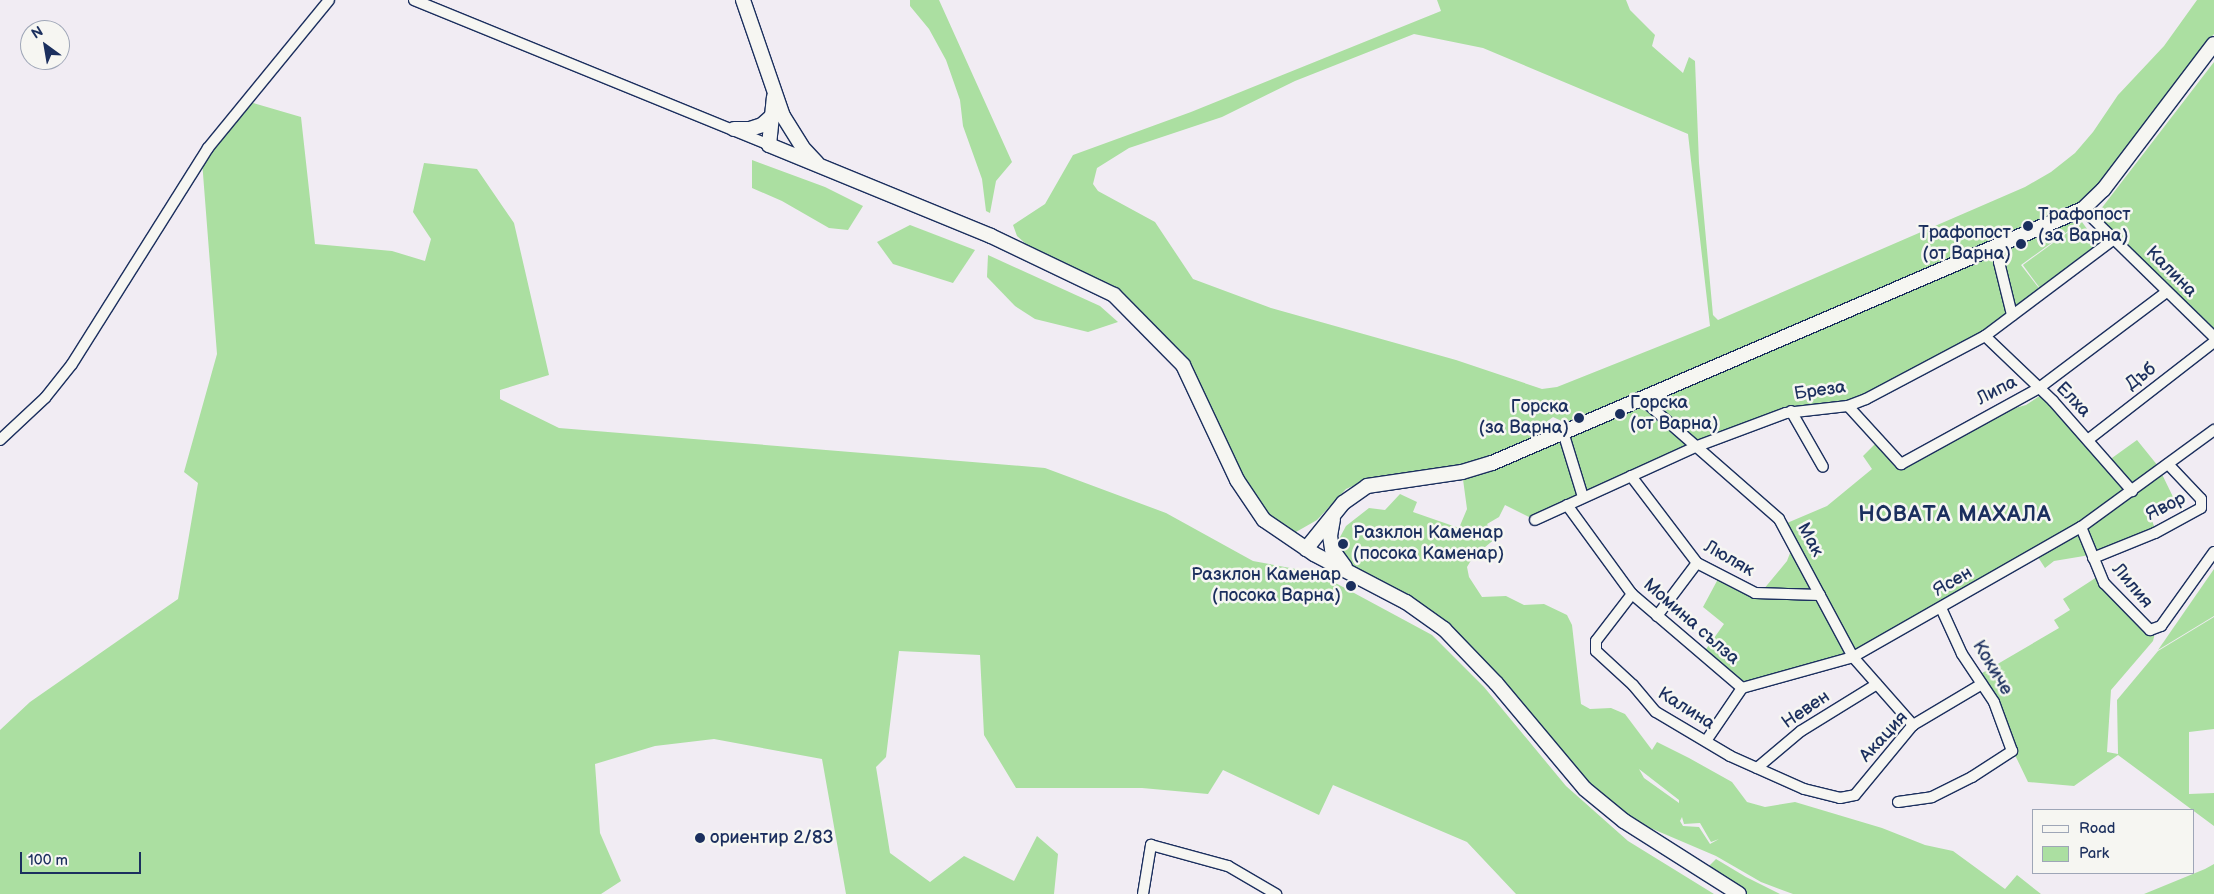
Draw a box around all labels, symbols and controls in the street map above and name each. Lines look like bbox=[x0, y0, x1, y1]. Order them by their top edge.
north arrow bbox=[20, 20, 70, 70]
text: N bbox=[28, 23, 46, 43]
place label: Трафопост (за Варна) bbox=[2038, 205, 2131, 248]
marker: Трафопост (за Варна) bbox=[2022, 220, 2034, 232]
place label: Трафопост (от Варна) bbox=[1918, 223, 2011, 266]
marker: Трафопост (от Варна) bbox=[2015, 238, 2027, 250]
street label: Калина bbox=[2141, 242, 2201, 302]
street label: Дъб bbox=[2121, 359, 2161, 395]
street label: Липа bbox=[1973, 372, 2021, 410]
street label: Бреза bbox=[1793, 377, 1847, 405]
street label: Елха bbox=[2051, 378, 2095, 422]
place label: Горска (от Варна) bbox=[1630, 393, 1718, 436]
place label: Горска (за Варна) bbox=[1479, 397, 1569, 439]
marker: Горска (от Варна) bbox=[1614, 408, 1626, 420]
marker: Горска (за Варна) bbox=[1573, 412, 1585, 424]
street label: Явор bbox=[2143, 488, 2189, 526]
district label: НОВАТА МАХАЛА bbox=[1857, 502, 2053, 528]
street label: Мак bbox=[1792, 519, 1828, 561]
place label: Разклон Каменар (посока Каменар) bbox=[1353, 523, 1504, 566]
street label: Люляк bbox=[1700, 536, 1758, 582]
marker: Разклон Каменар (посока Каменар) bbox=[1337, 538, 1349, 550]
street label: Лилия bbox=[2107, 559, 2157, 613]
street label: Ясен bbox=[1930, 562, 1976, 602]
place label: Разклон Каменар (посока Варна) bbox=[1191, 565, 1341, 608]
street label: Момина сълза bbox=[1638, 574, 1744, 670]
marker: Разклон Каменар (посока Варна) bbox=[1345, 580, 1357, 592]
street label: Кокиче bbox=[1967, 637, 2017, 699]
street label: Калина bbox=[1653, 683, 1719, 735]
street label: Невен bbox=[1778, 686, 1834, 734]
street label: Акация bbox=[1855, 707, 1913, 767]
legend bbox=[2032, 809, 2194, 874]
text: Road bbox=[2079, 819, 2115, 838]
place label: ориентир 2/83 bbox=[710, 827, 834, 849]
marker: ориентир 2/83 bbox=[694, 832, 706, 844]
scale bar bbox=[22, 842, 144, 874]
text: Park bbox=[2079, 844, 2109, 863]
text: 100 m bbox=[28, 851, 68, 870]

